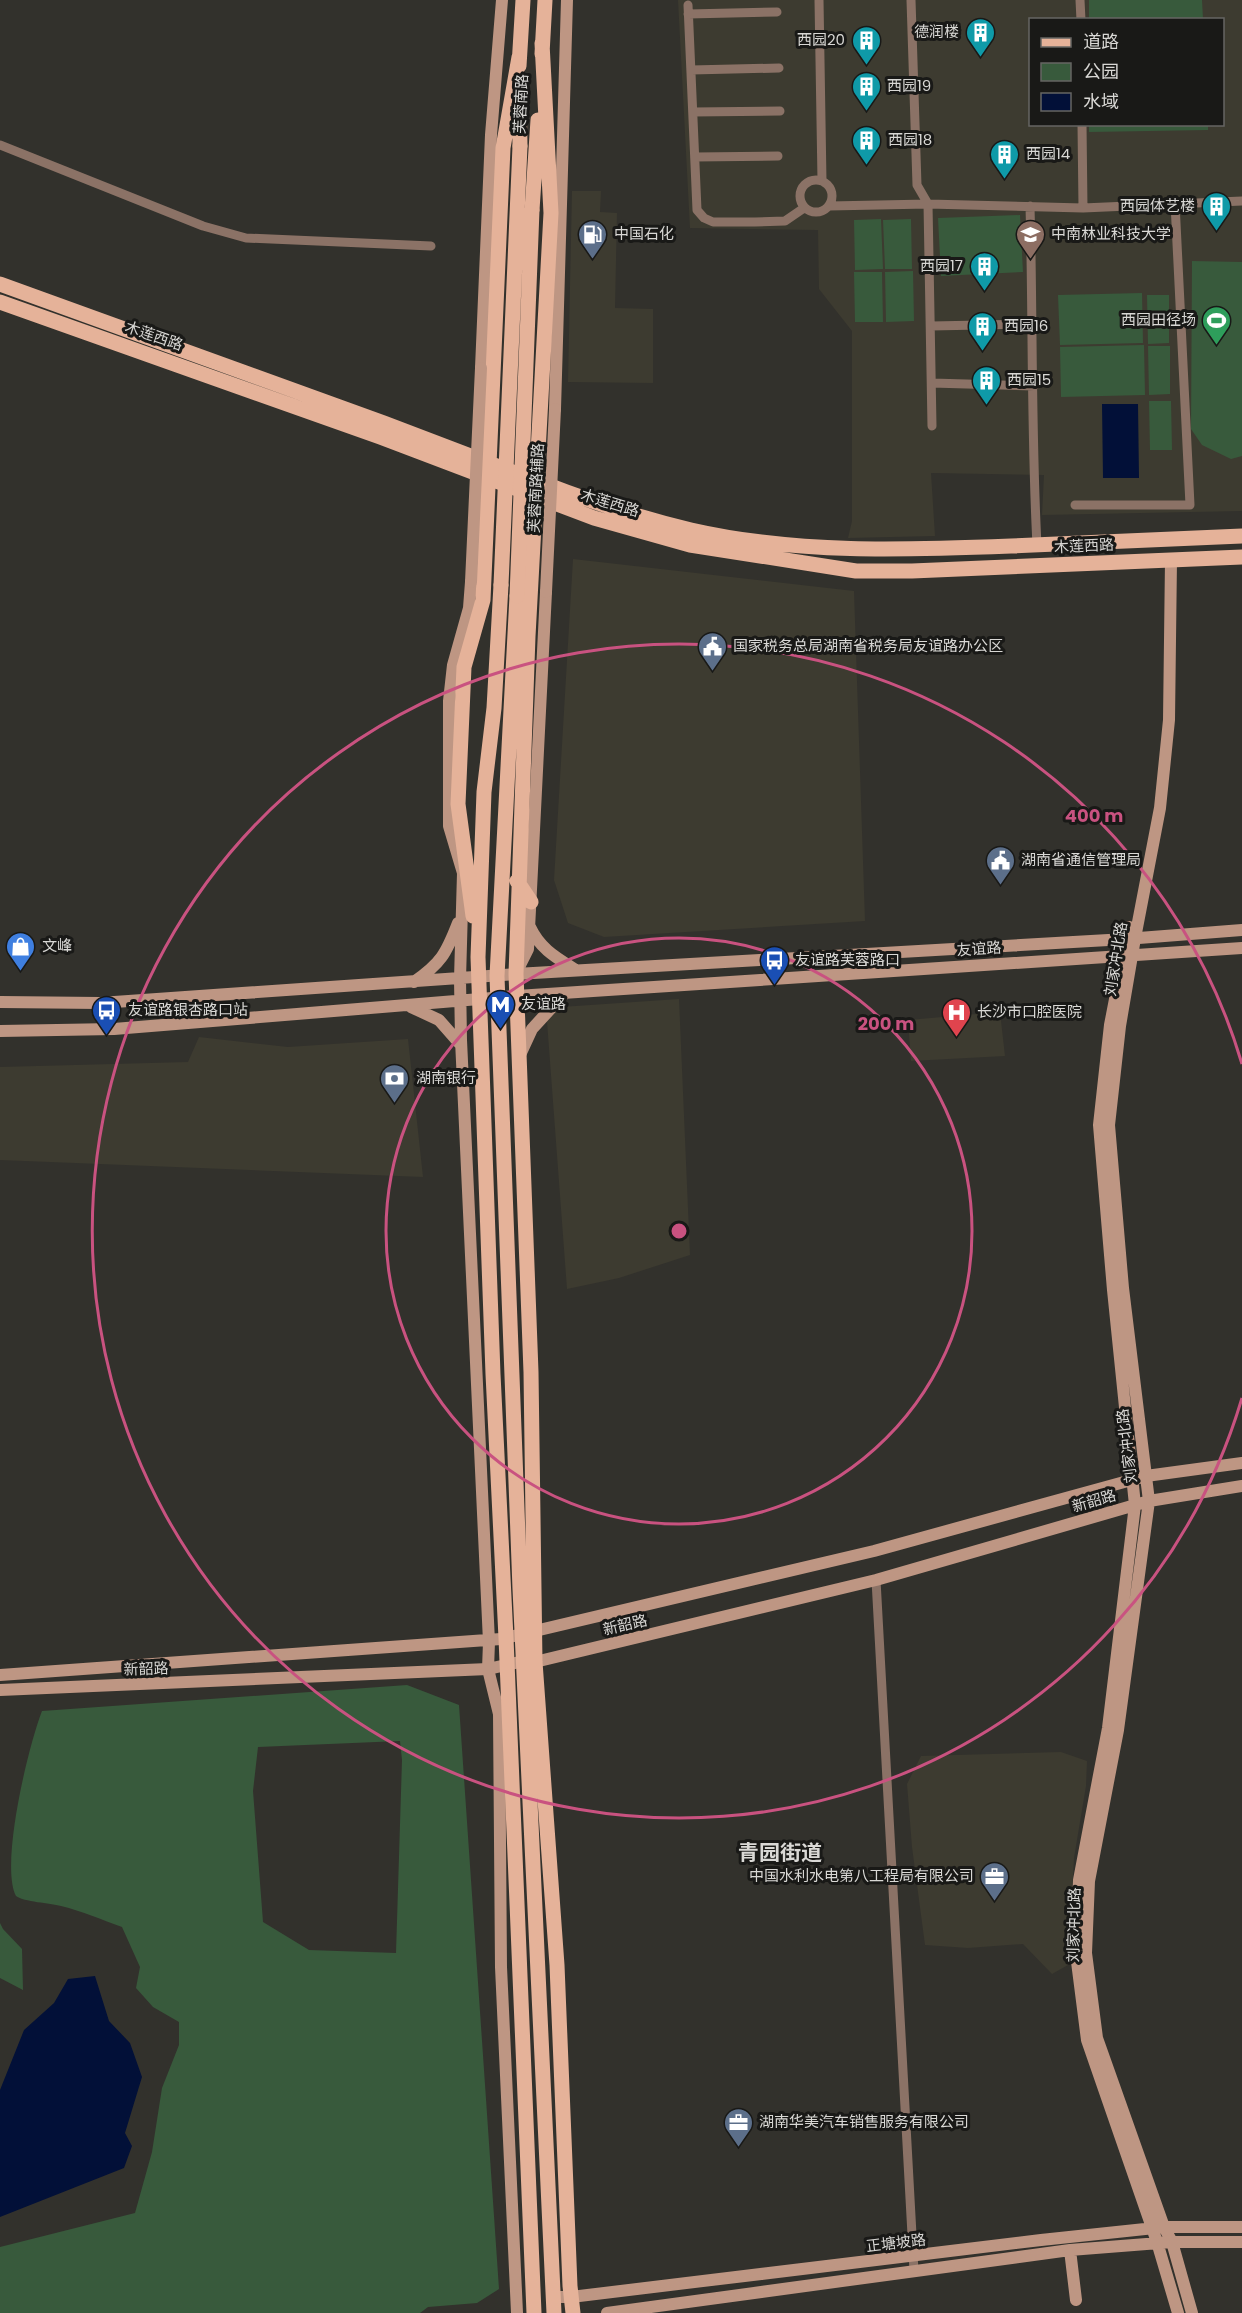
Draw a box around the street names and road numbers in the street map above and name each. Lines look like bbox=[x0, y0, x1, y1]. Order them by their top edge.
street label: 芙蓉南路 bbox=[508, 73, 533, 134]
street label: 木莲西路 bbox=[122, 316, 186, 355]
street label: 芙蓉南路辅路 bbox=[523, 442, 548, 533]
street label: 木莲西路 bbox=[578, 484, 642, 521]
street label: 木莲西路 bbox=[1053, 533, 1114, 558]
street label: 刘家冲北路 bbox=[1099, 920, 1132, 998]
street label: 友谊路 bbox=[956, 936, 1002, 961]
street label: 刘家冲北路 bbox=[1112, 1408, 1141, 1485]
street label: 新韶路 bbox=[1069, 1484, 1118, 1517]
street label: 新韶路 bbox=[601, 1609, 649, 1640]
street label: 新韶路 bbox=[123, 1657, 169, 1680]
street label: 刘家冲北路 bbox=[1062, 1887, 1085, 1963]
street label: 正塘坡路 bbox=[865, 2228, 927, 2257]

